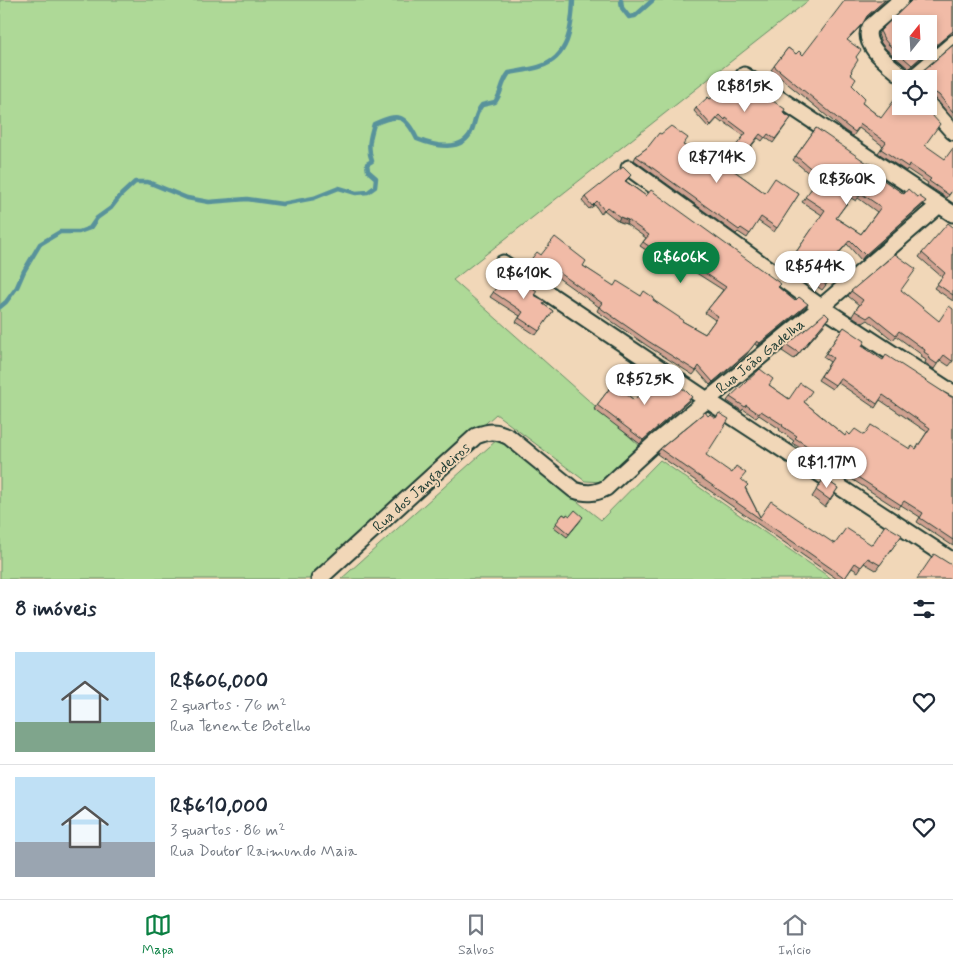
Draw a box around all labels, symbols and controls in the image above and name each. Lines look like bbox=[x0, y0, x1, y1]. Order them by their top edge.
north arrow bbox=[892, 15, 938, 60]
map controls bbox=[892, 15, 937, 115]
pin: R$815K bbox=[704, 70, 786, 113]
button: locate bbox=[892, 70, 937, 115]
text: R$815K bbox=[718, 76, 772, 97]
pin: R$714K bbox=[676, 142, 758, 184]
text: R$714K bbox=[689, 147, 745, 168]
pin: R$360K bbox=[806, 164, 888, 206]
text: R$360K bbox=[819, 169, 875, 190]
pin: R$606K bbox=[640, 242, 722, 284]
text: R$606K bbox=[654, 247, 708, 268]
pin: R$544K bbox=[774, 250, 856, 293]
text: R$544K bbox=[786, 256, 844, 277]
pin: R$610K bbox=[483, 258, 565, 300]
text: R$610K bbox=[497, 263, 551, 284]
street label: Rua João Gadelha bbox=[712, 315, 809, 399]
pin: R$525K bbox=[604, 364, 686, 406]
text: R$525K bbox=[617, 369, 673, 390]
street label: Rua dos Jangadeiros bbox=[369, 438, 476, 538]
pin: R$1.17M bbox=[781, 446, 873, 489]
text: R$1.17M bbox=[798, 452, 856, 473]
text: 8 imóveis bbox=[15, 595, 96, 623]
icon: filters bbox=[910, 595, 938, 623]
text: R$606,000 bbox=[170, 667, 268, 695]
icon: home bbox=[55, 672, 115, 732]
icon: heart bbox=[910, 688, 938, 716]
text: 2 quartos · 76 m² bbox=[170, 695, 287, 716]
text: Rua Tenente Botelho bbox=[170, 716, 311, 737]
text: R$610,000 bbox=[170, 792, 268, 820]
icon: home bbox=[55, 797, 115, 857]
icon: heart bbox=[910, 813, 938, 841]
text: 3 quartos · 86 m² bbox=[170, 820, 285, 841]
text: Rua Doutor Raimundo Maia bbox=[170, 841, 357, 862]
tab: Mapa bbox=[142, 911, 174, 959]
tab: Salvos bbox=[458, 911, 494, 959]
tab: Início bbox=[778, 911, 811, 959]

